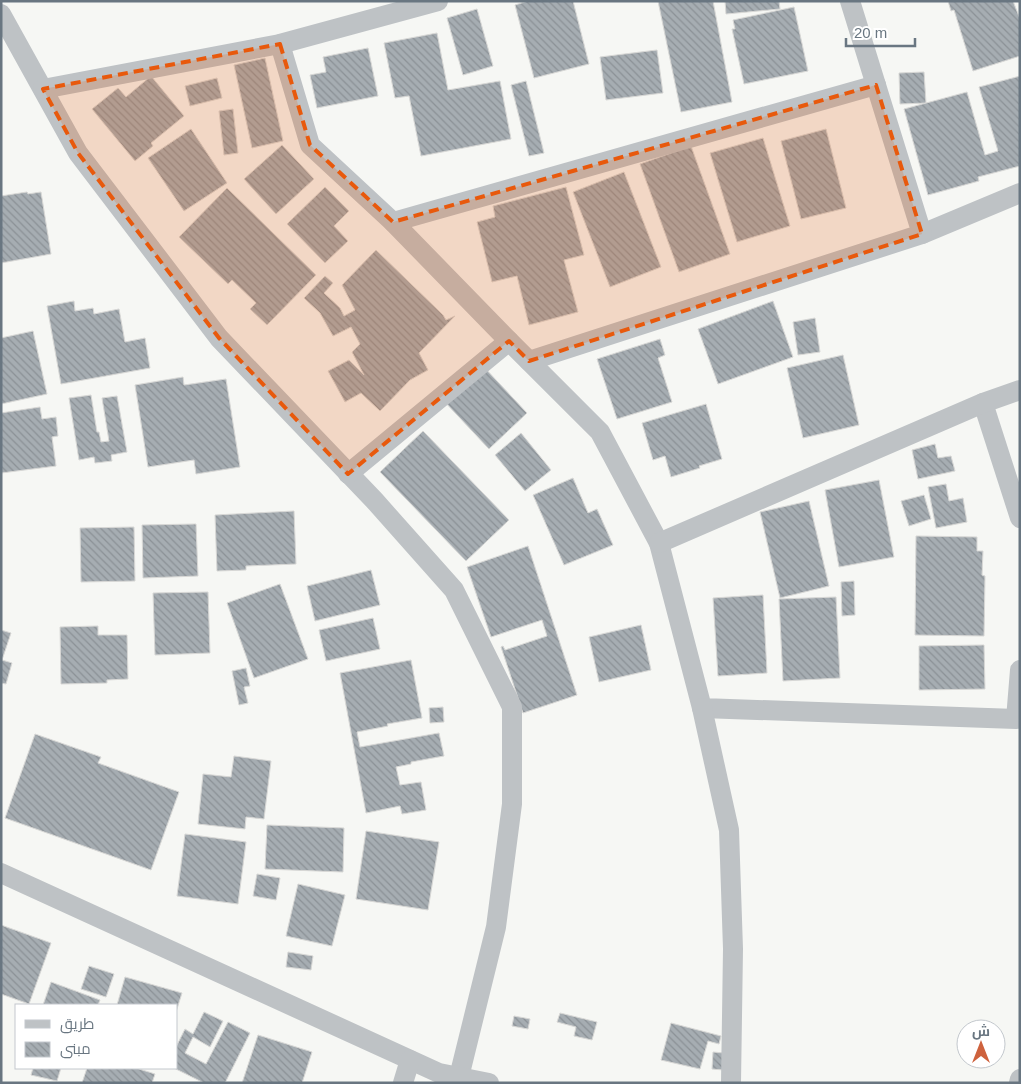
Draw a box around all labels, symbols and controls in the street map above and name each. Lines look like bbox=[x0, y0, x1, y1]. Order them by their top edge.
scale bar bbox=[846, 15, 915, 47]
text: 20 m bbox=[854, 24, 887, 41]
legend bbox=[15, 1004, 178, 1069]
text: طريق bbox=[60, 1015, 94, 1034]
north arrow bbox=[956, 1019, 1006, 1069]
text: ش bbox=[972, 1023, 990, 1040]
text: مبنى bbox=[60, 1040, 91, 1059]

